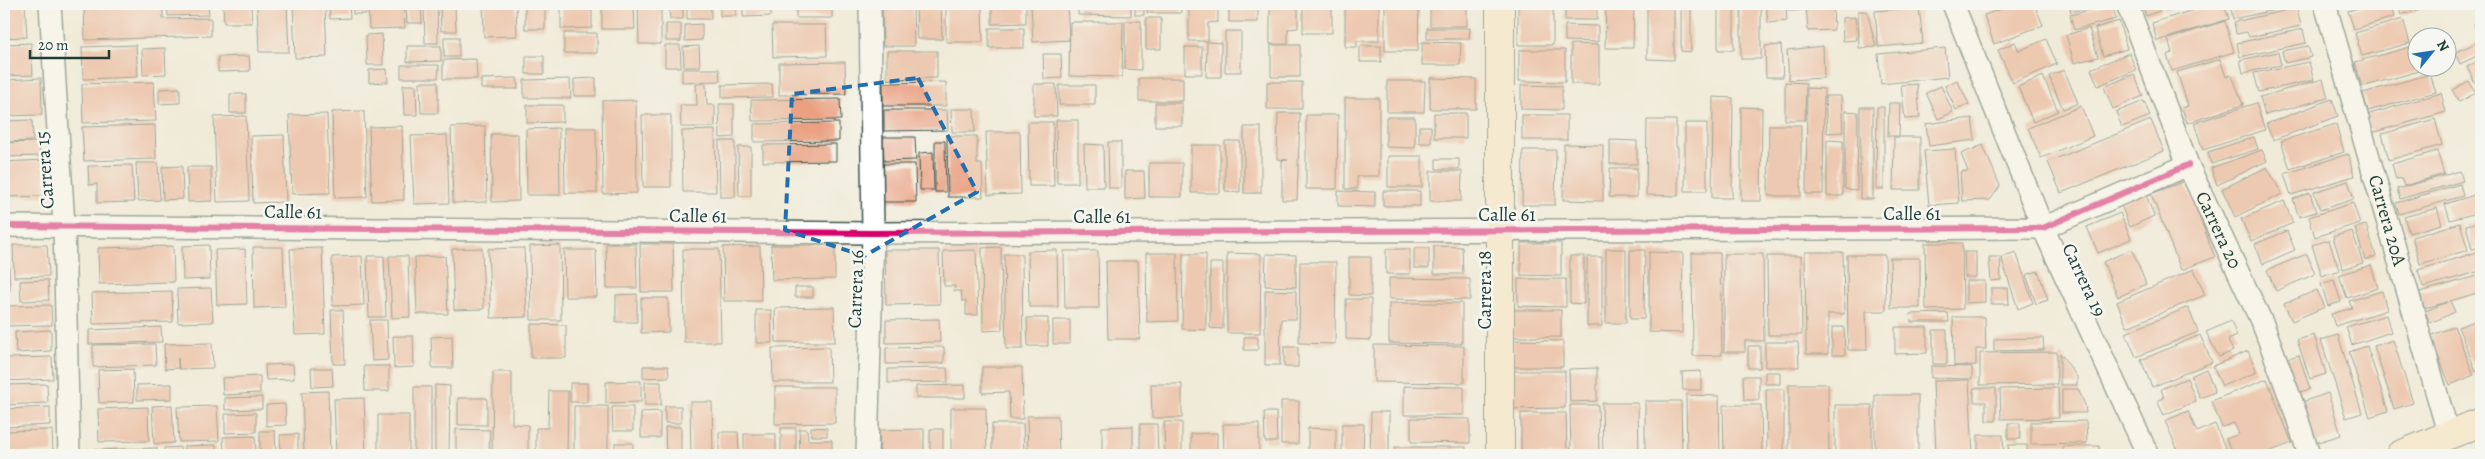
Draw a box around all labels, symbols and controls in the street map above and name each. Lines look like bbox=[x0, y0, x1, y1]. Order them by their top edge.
scale bar bbox=[30, 28, 109, 60]
north arrow bbox=[2408, 28, 2458, 78]
text: 20 m bbox=[38, 35, 69, 55]
text: N bbox=[2432, 37, 2454, 55]
street label: Carrera 15 bbox=[29, 130, 61, 210]
street label: Carrera 20A bbox=[2362, 172, 2413, 270]
street label: Carrera 20 bbox=[2189, 187, 2248, 273]
street label: Calle 61 bbox=[264, 198, 323, 226]
street label: Calle 61 bbox=[1883, 201, 1941, 227]
street label: Calle 61 bbox=[669, 202, 728, 230]
street label: Calle 61 bbox=[1478, 202, 1536, 228]
street label: Calle 61 bbox=[1073, 204, 1131, 230]
street label: Carrera 19 bbox=[2056, 239, 2112, 321]
street label: Carrera 16 bbox=[842, 249, 870, 329]
street label: Carrera 18 bbox=[1472, 250, 1498, 330]

